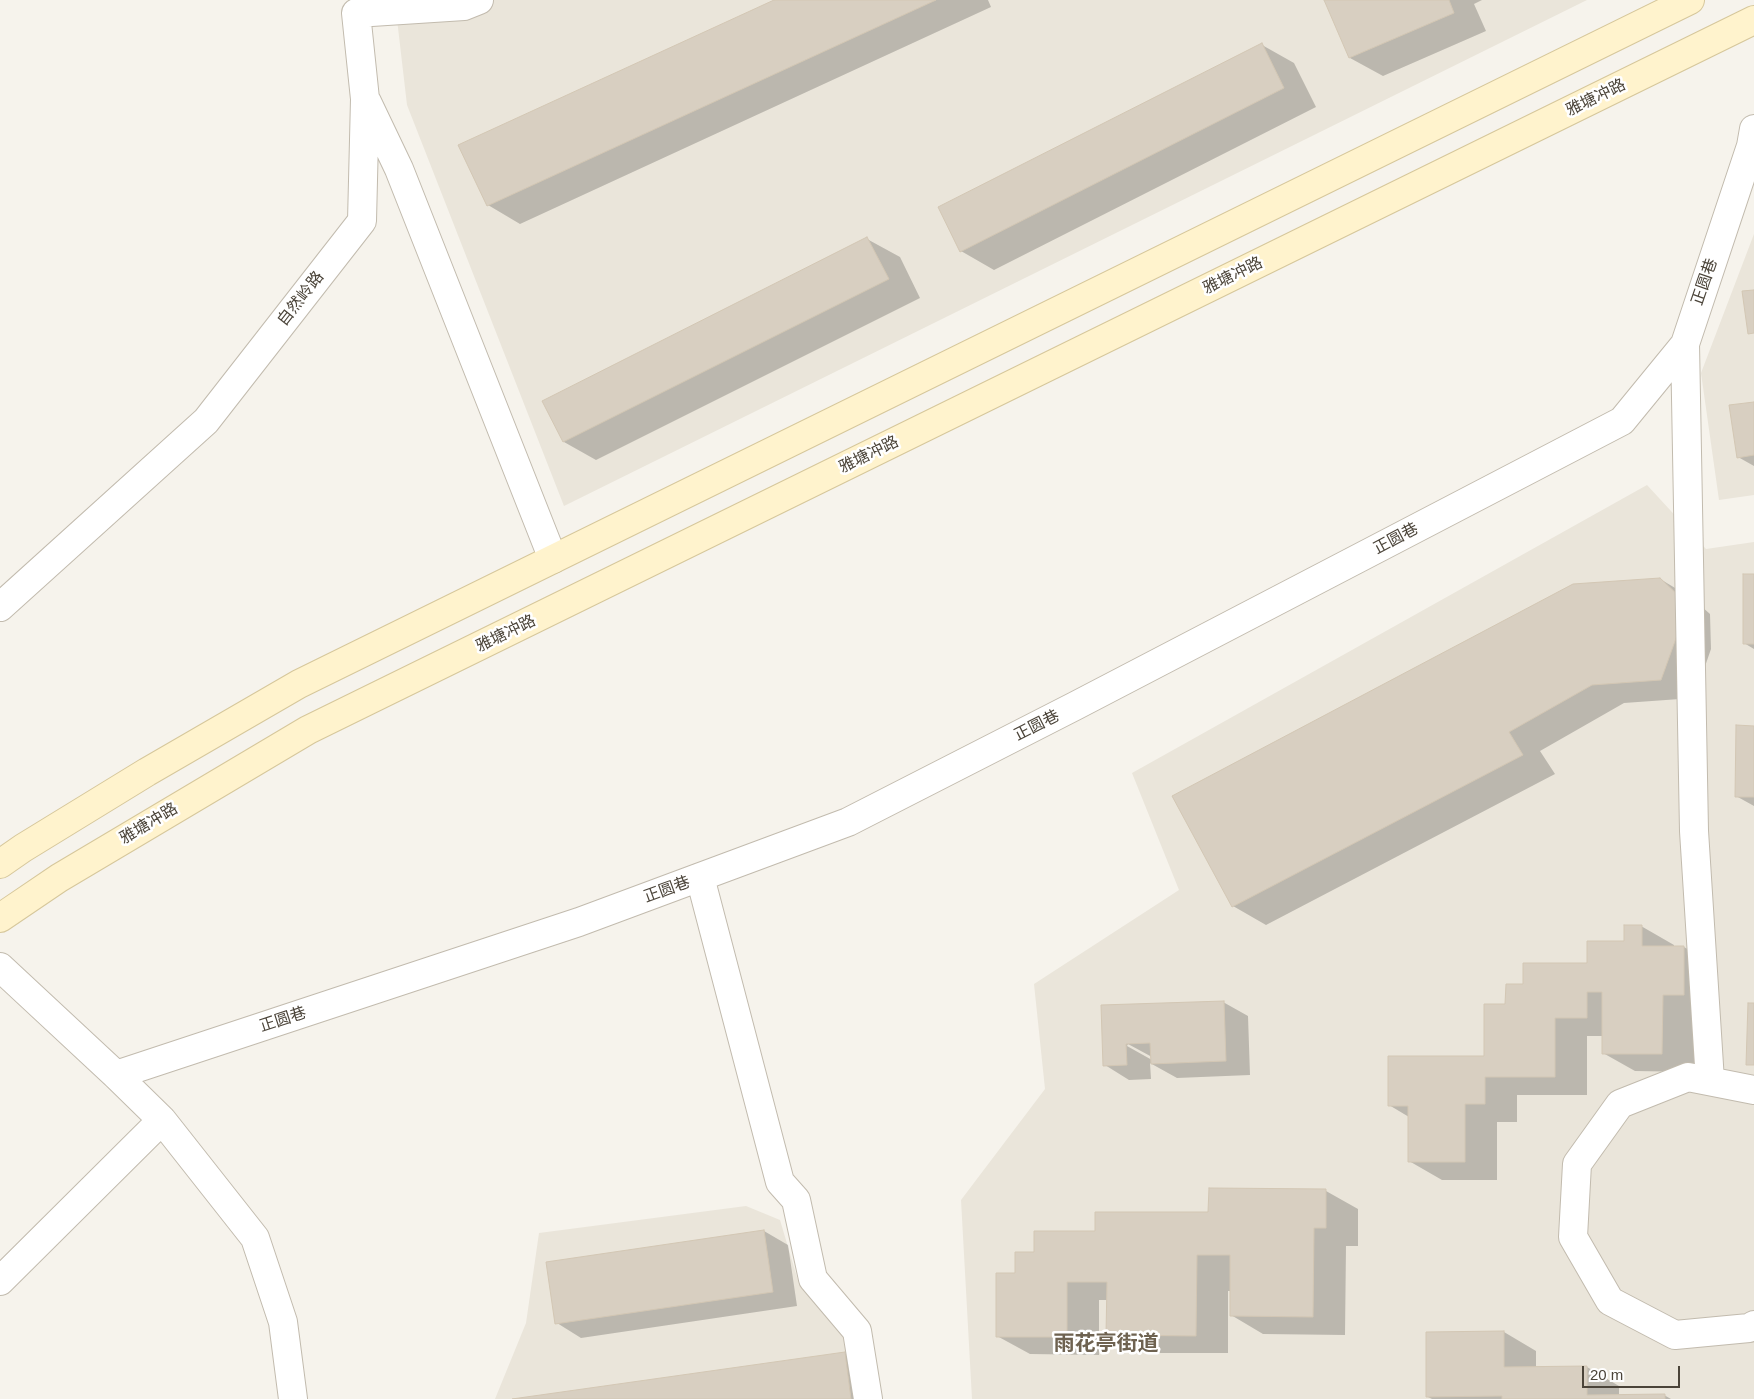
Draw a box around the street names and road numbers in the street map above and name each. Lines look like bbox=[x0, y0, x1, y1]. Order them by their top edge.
street label: 雅塘冲路 bbox=[1563, 75, 1629, 121]
street label: 雅塘冲路 bbox=[1200, 253, 1266, 299]
street label: 正圆巷 bbox=[1688, 256, 1722, 308]
street label: 自然岭路 bbox=[274, 268, 328, 330]
street label: 雅塘冲路 bbox=[836, 432, 902, 478]
street label: 正圆巷 bbox=[1370, 519, 1422, 559]
street label: 雅塘冲路 bbox=[473, 611, 539, 657]
street label: 正圆巷 bbox=[1011, 707, 1063, 745]
street label: 雅塘冲路 bbox=[117, 799, 181, 849]
street label: 正圆巷 bbox=[641, 873, 693, 907]
street label: 正圆巷 bbox=[257, 1003, 309, 1037]

